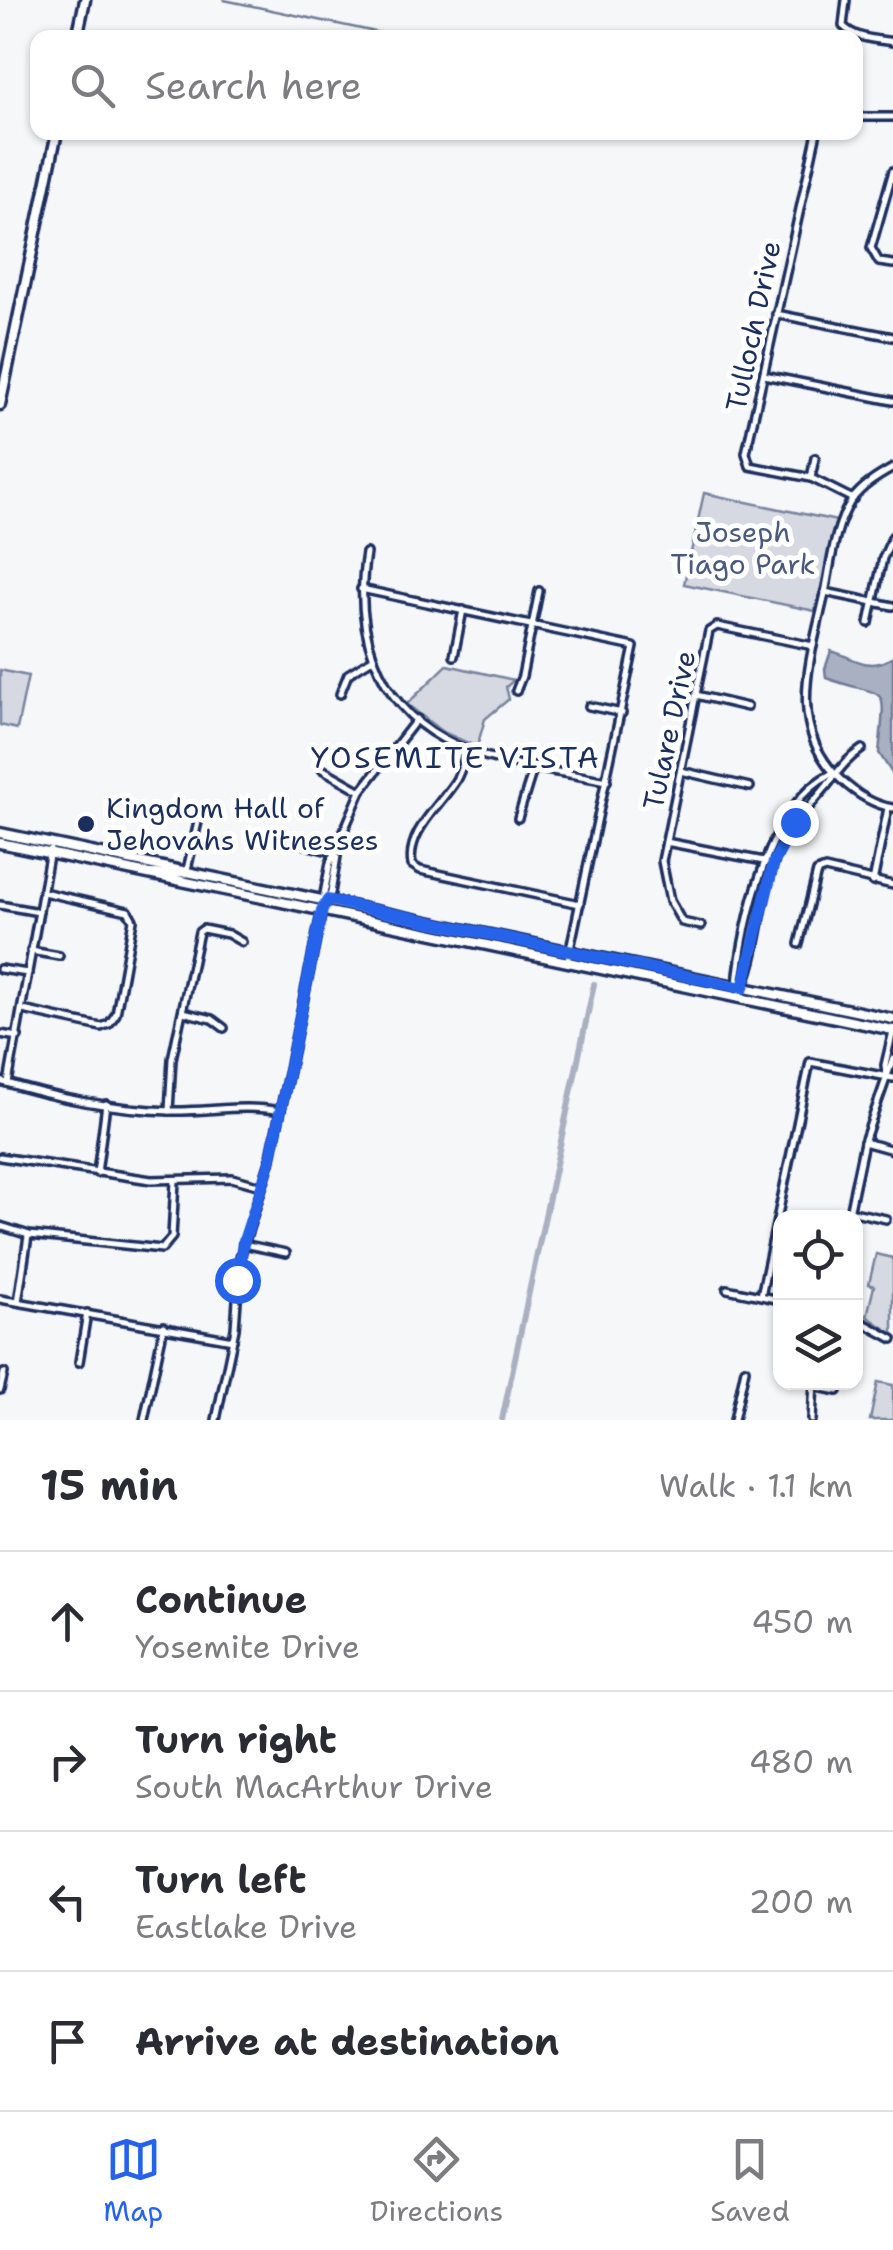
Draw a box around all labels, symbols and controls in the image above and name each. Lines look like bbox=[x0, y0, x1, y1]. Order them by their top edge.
search box bbox=[30, 30, 863, 140]
icon: search bbox=[65, 58, 120, 113]
text: Search here bbox=[145, 60, 362, 111]
street label: Tulloch Drive bbox=[716, 237, 790, 415]
park label: Joseph Tiago Park bbox=[671, 513, 815, 583]
street label: Tulare Drive bbox=[634, 647, 704, 813]
district label: YOSEMITE VISTA bbox=[311, 737, 601, 778]
place label: Kingdom Hall of Jehovahs Witnesses bbox=[106, 789, 379, 859]
route end bbox=[773, 800, 819, 846]
marker: Kingdom Hall of Jehovahs Witnesses bbox=[75, 813, 97, 835]
map controls bbox=[773, 1210, 863, 1390]
button: locate bbox=[773, 1210, 863, 1300]
route start bbox=[215, 1258, 261, 1304]
button: layers bbox=[773, 1300, 863, 1390]
text: 15 min bbox=[40, 1457, 178, 1513]
text: Walk · 1.1 km bbox=[659, 1464, 853, 1507]
text: Continue bbox=[135, 1574, 307, 1625]
icon: ahead bbox=[40, 1594, 95, 1649]
text: 450 m bbox=[751, 1600, 853, 1643]
text: Yosemite Drive bbox=[135, 1625, 360, 1668]
text: Turn right bbox=[135, 1714, 337, 1765]
icon: right bbox=[40, 1734, 95, 1789]
text: 480 m bbox=[749, 1740, 853, 1783]
text: South MacArthur Drive bbox=[135, 1765, 493, 1808]
text: Turn left bbox=[135, 1854, 307, 1905]
icon: left bbox=[40, 1874, 95, 1929]
text: 200 m bbox=[749, 1880, 853, 1923]
text: Eastlake Drive bbox=[135, 1905, 357, 1948]
icon: arrive bbox=[40, 2014, 95, 2069]
text: Arrive at destination bbox=[135, 2016, 559, 2067]
tab: Map bbox=[103, 2132, 163, 2230]
tab: Directions bbox=[370, 2132, 503, 2230]
tab: Saved bbox=[710, 2132, 790, 2230]

